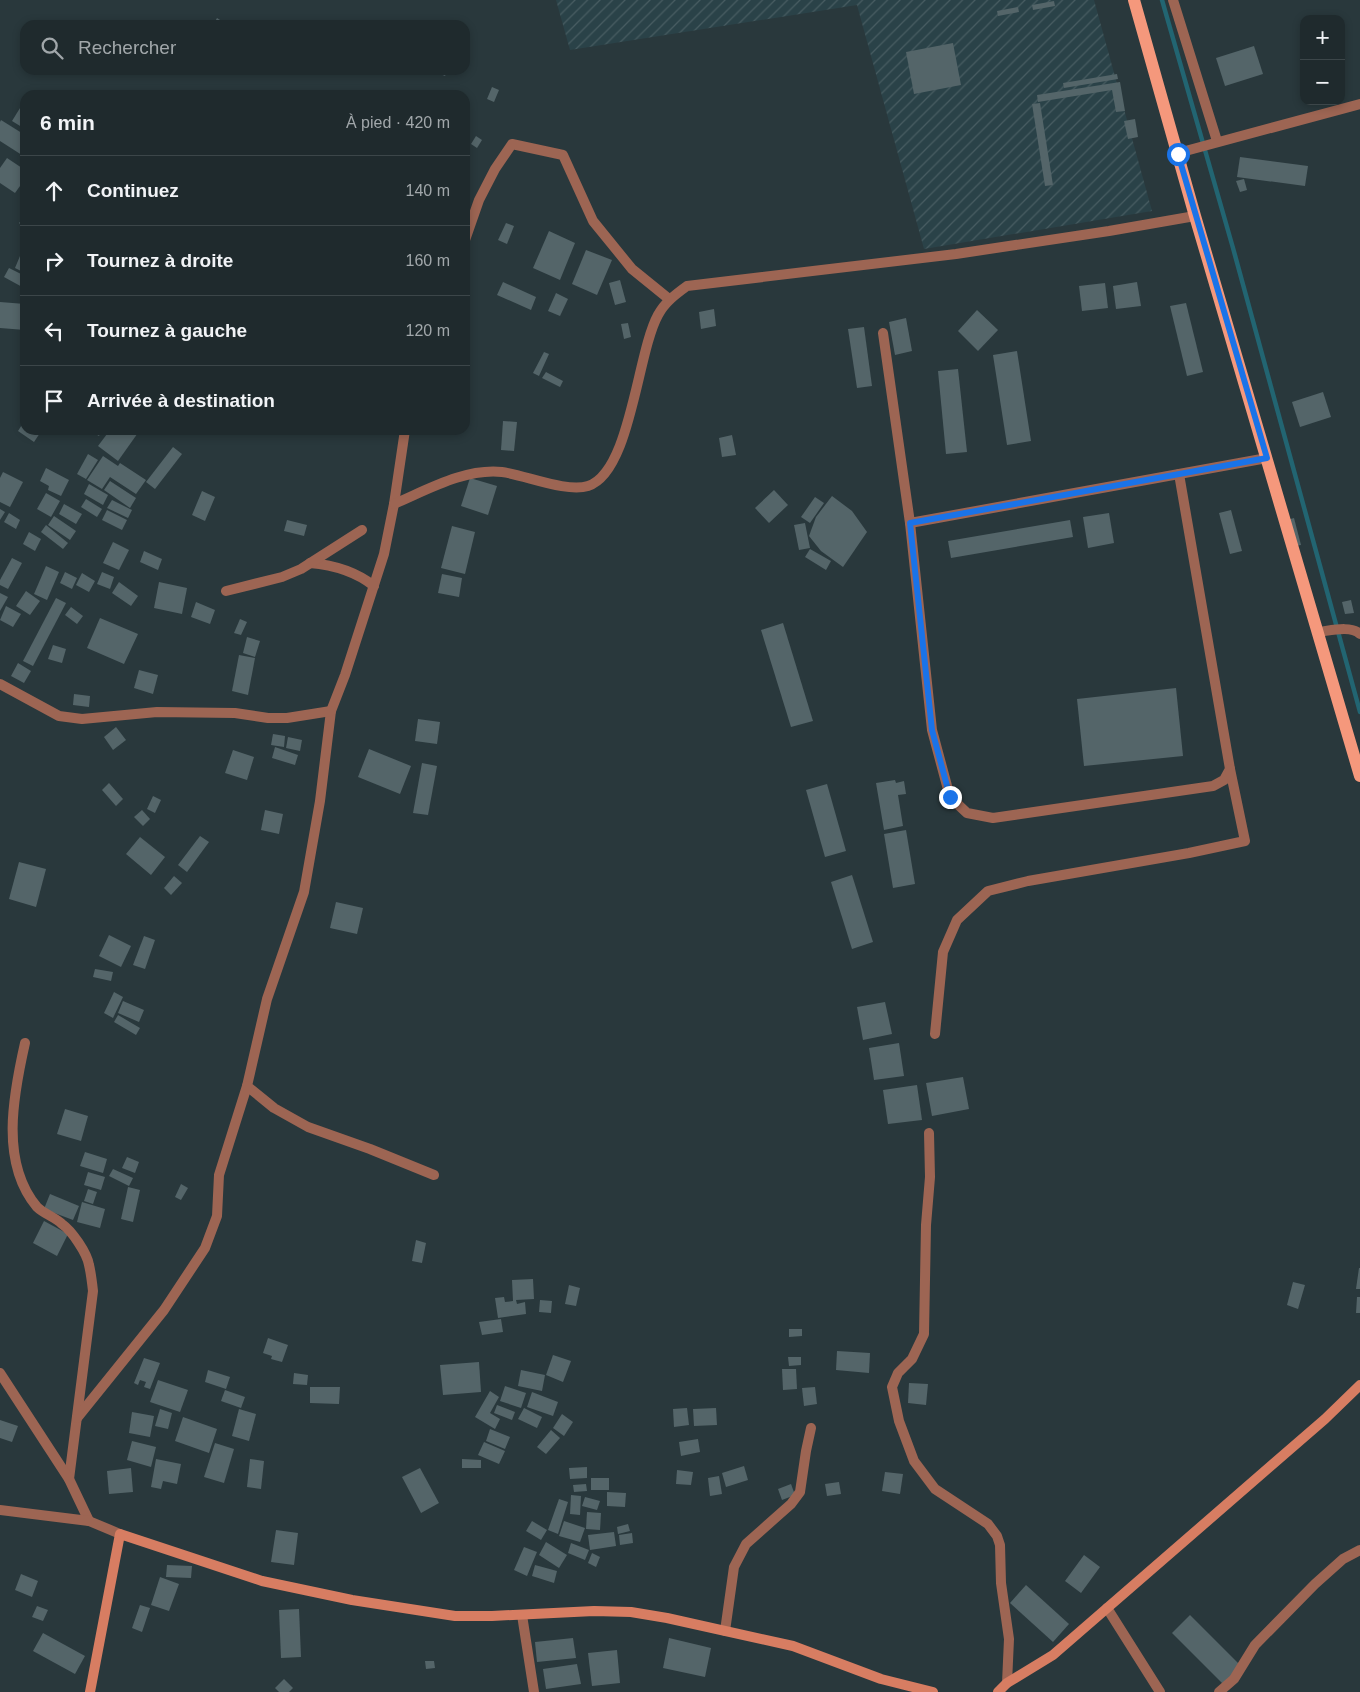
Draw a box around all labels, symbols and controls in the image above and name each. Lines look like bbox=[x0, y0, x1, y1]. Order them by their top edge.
map controls bbox=[1300, 15, 1345, 105]
button: + bbox=[1300, 15, 1345, 60]
search box bbox=[20, 20, 470, 75]
icon: search bbox=[38, 34, 66, 62]
text: Rechercher bbox=[78, 37, 176, 58]
button: − bbox=[1300, 60, 1345, 105]
text: 6 min bbox=[40, 111, 95, 134]
text: À pied · 420 m bbox=[346, 114, 450, 131]
route start bbox=[1167, 143, 1190, 166]
icon: ahead bbox=[40, 177, 68, 205]
text: Continuez bbox=[87, 180, 179, 201]
text: 140 m bbox=[406, 182, 450, 199]
icon: right bbox=[40, 247, 68, 275]
text: Tournez à droite bbox=[87, 250, 233, 271]
text: 160 m bbox=[406, 252, 450, 269]
icon: left bbox=[40, 317, 68, 345]
text: Tournez à gauche bbox=[87, 320, 247, 341]
text: 120 m bbox=[406, 322, 450, 339]
icon: arrive bbox=[40, 387, 68, 415]
text: Arrivée à destination bbox=[87, 390, 275, 411]
route end bbox=[939, 786, 962, 809]

